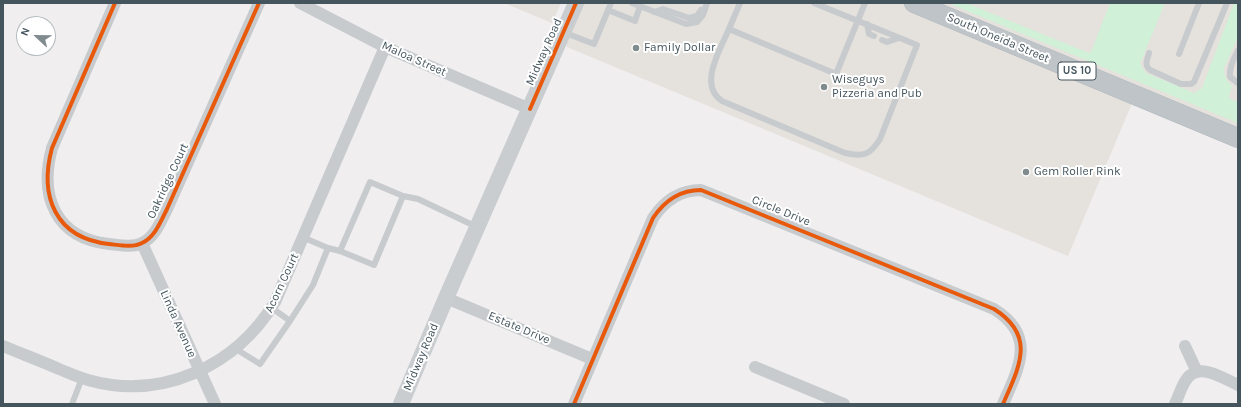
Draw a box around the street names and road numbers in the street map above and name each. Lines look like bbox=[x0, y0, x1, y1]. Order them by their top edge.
street label: South Oneida Street bbox=[945, 10, 1051, 66]
street label: Midway Road bbox=[523, 16, 565, 88]
street label: Maloa Street bbox=[380, 38, 448, 80]
road number: US 10 bbox=[1058, 62, 1096, 80]
street label: Oakridge Court bbox=[144, 141, 192, 221]
street label: Circle Drive bbox=[750, 193, 812, 229]
street label: Acorn Court bbox=[262, 251, 302, 315]
street label: Linda Avenue bbox=[157, 288, 199, 360]
street label: Estate Drive bbox=[486, 309, 552, 347]
street label: Midway Road bbox=[400, 321, 442, 393]

